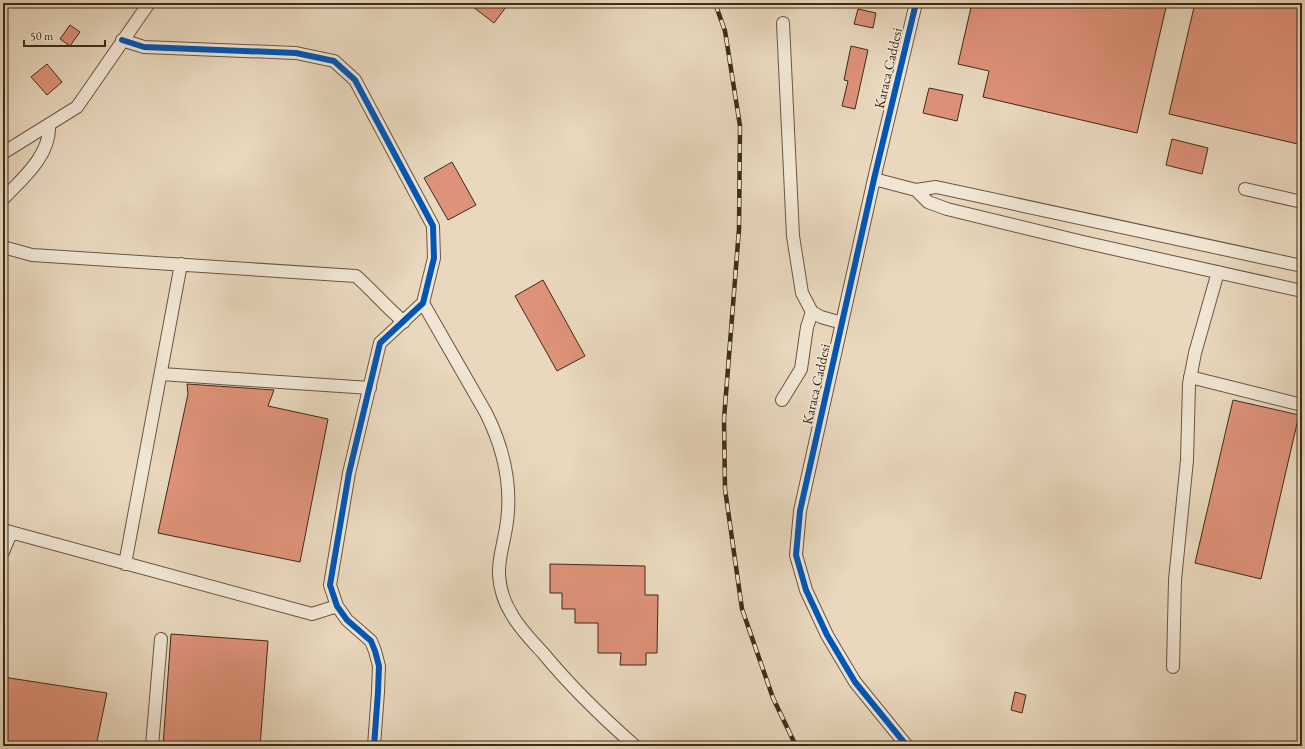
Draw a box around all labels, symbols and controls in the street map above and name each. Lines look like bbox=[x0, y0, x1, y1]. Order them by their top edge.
scale bar bbox=[24, 22, 105, 48]
street label: Karaca Caddesi bbox=[870, 25, 906, 110]
text: 50 m bbox=[30, 28, 54, 44]
street label: Karaca Caddesi bbox=[798, 341, 834, 426]

